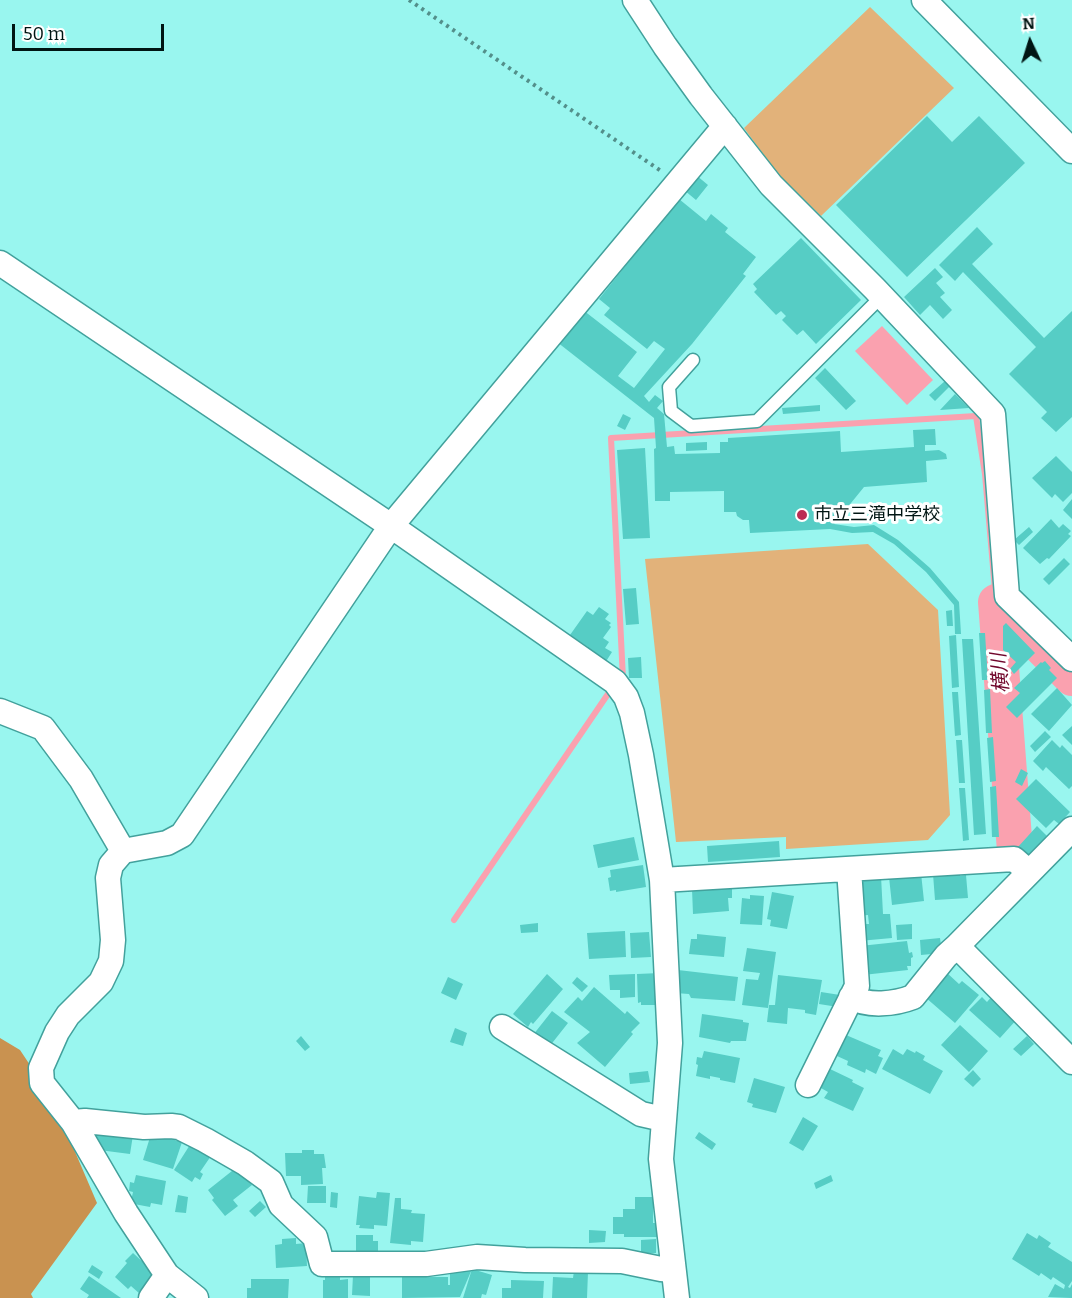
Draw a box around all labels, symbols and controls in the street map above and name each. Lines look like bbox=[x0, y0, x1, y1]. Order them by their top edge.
scale bar bbox=[15, 12, 166, 50]
north arrow bbox=[1000, 12, 1060, 72]
text: N bbox=[1022, 14, 1036, 33]
text: 50 m bbox=[23, 23, 65, 45]
place label: 市立三滝中学校 bbox=[814, 504, 940, 526]
marker: 市立三滝中学校 bbox=[795, 508, 809, 522]
water label: 横川 bbox=[987, 652, 1015, 694]

